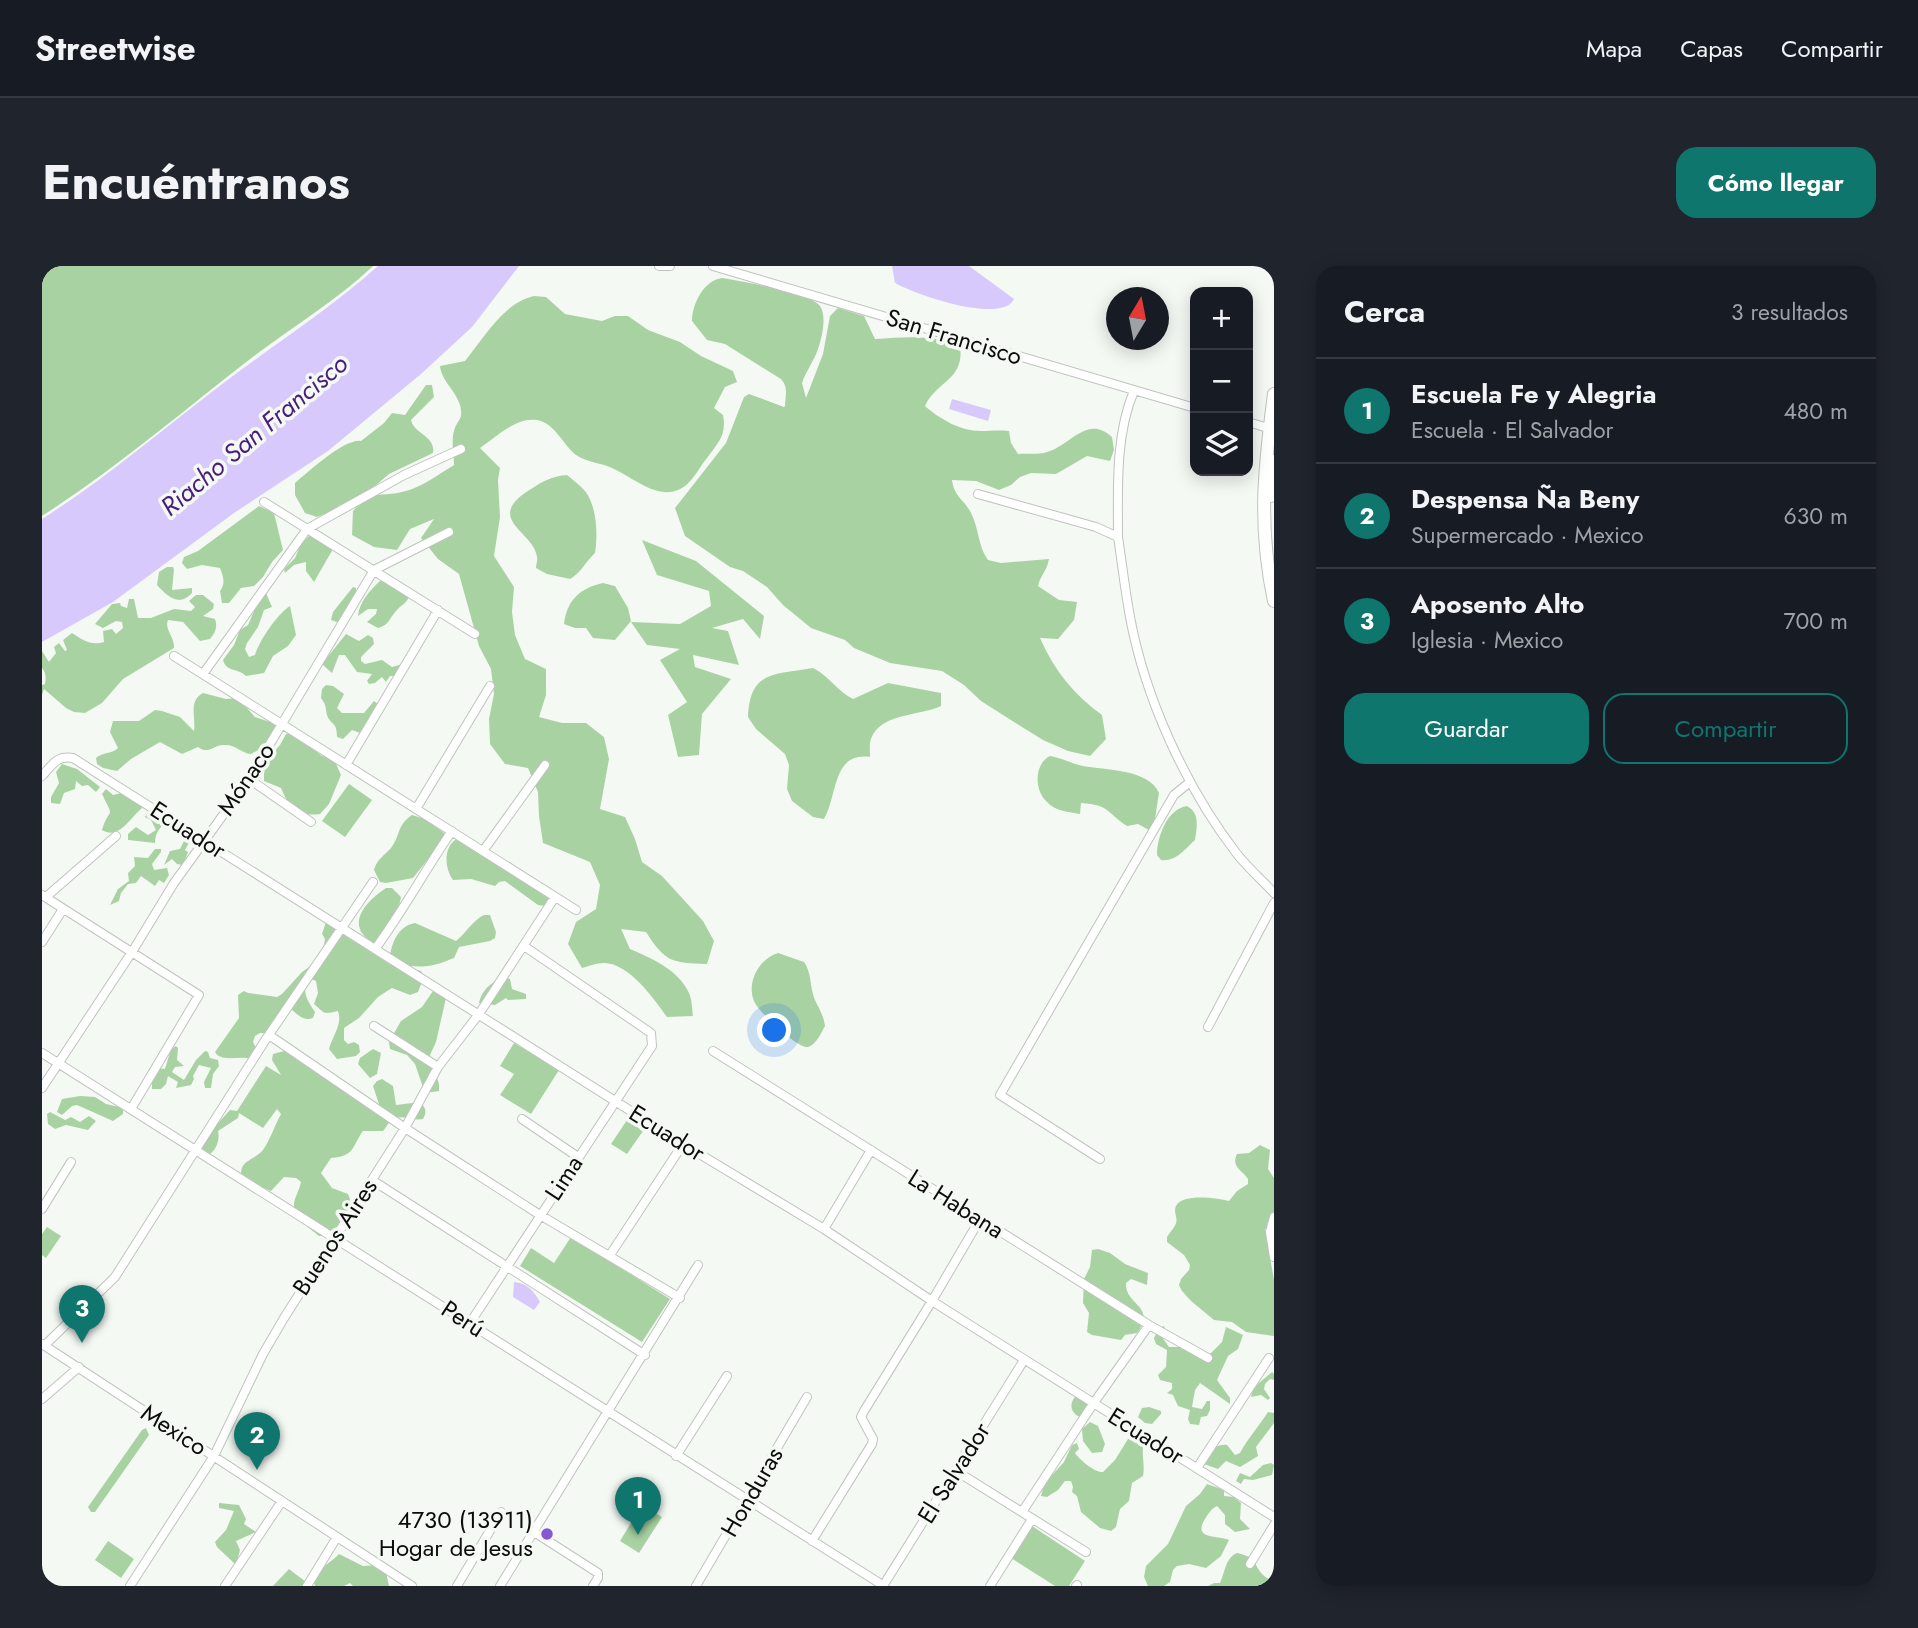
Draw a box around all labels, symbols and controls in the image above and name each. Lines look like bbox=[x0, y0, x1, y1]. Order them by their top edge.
text: Streetwise bbox=[35, 25, 196, 72]
text: Mapa bbox=[1586, 31, 1642, 66]
text: Capas bbox=[1680, 31, 1743, 66]
text: Compartir bbox=[1781, 31, 1883, 66]
text: Encuéntranos bbox=[42, 147, 350, 217]
button: Cómo llegar bbox=[1676, 147, 1876, 218]
north arrow bbox=[1106, 287, 1169, 350]
map controls bbox=[1190, 287, 1253, 476]
button: + bbox=[1190, 287, 1253, 350]
text: Cerca bbox=[1344, 290, 1425, 333]
text: 3 resultados bbox=[1731, 295, 1848, 329]
street label: San Francisco bbox=[882, 299, 1026, 374]
water label: Riacho San Francisco bbox=[152, 345, 356, 525]
button: − bbox=[1190, 350, 1253, 413]
text: Escuela Fe y Alegria bbox=[1411, 375, 1656, 413]
text: 1 bbox=[1361, 394, 1373, 428]
text: 480 m bbox=[1783, 394, 1848, 428]
button: layers bbox=[1190, 413, 1253, 476]
text: Escuela · El Salvador bbox=[1411, 413, 1613, 447]
text: Despensa Ña Beny bbox=[1411, 480, 1639, 518]
text: 2 bbox=[1359, 499, 1375, 533]
text: 630 m bbox=[1784, 499, 1848, 533]
text: Supermercado · Mexico bbox=[1411, 518, 1644, 552]
text: Aposento Alto bbox=[1411, 585, 1584, 623]
text: 3 bbox=[1360, 604, 1374, 638]
text: 700 m bbox=[1783, 604, 1848, 638]
text: Iglesia · Mexico bbox=[1411, 623, 1563, 657]
button: Guardar bbox=[1344, 693, 1589, 764]
button: Compartir bbox=[1603, 693, 1848, 764]
street label: Mónaco bbox=[208, 735, 283, 822]
street label: Ecuador bbox=[144, 792, 234, 868]
your location bbox=[757, 1013, 791, 1047]
street label: Ecuador bbox=[622, 1096, 713, 1170]
street label: Lima bbox=[536, 1148, 591, 1207]
street label: La Habana bbox=[901, 1160, 1011, 1247]
street label: Buenos Aires bbox=[284, 1171, 385, 1302]
pin: 3 bbox=[59, 1285, 105, 1343]
street label: Perú bbox=[435, 1291, 492, 1346]
street label: Mexico bbox=[134, 1395, 214, 1464]
street label: Ecuador bbox=[1101, 1399, 1192, 1473]
pin: 2 bbox=[234, 1412, 280, 1470]
street label: El Salvador bbox=[909, 1415, 999, 1530]
street label: Honduras bbox=[712, 1440, 791, 1543]
pin: 1 bbox=[615, 1477, 661, 1535]
place label: 4730 (13911) Hogar de Jesus bbox=[379, 1502, 533, 1565]
marker: 4730 (13911) Hogar de Jesus bbox=[539, 1526, 555, 1542]

